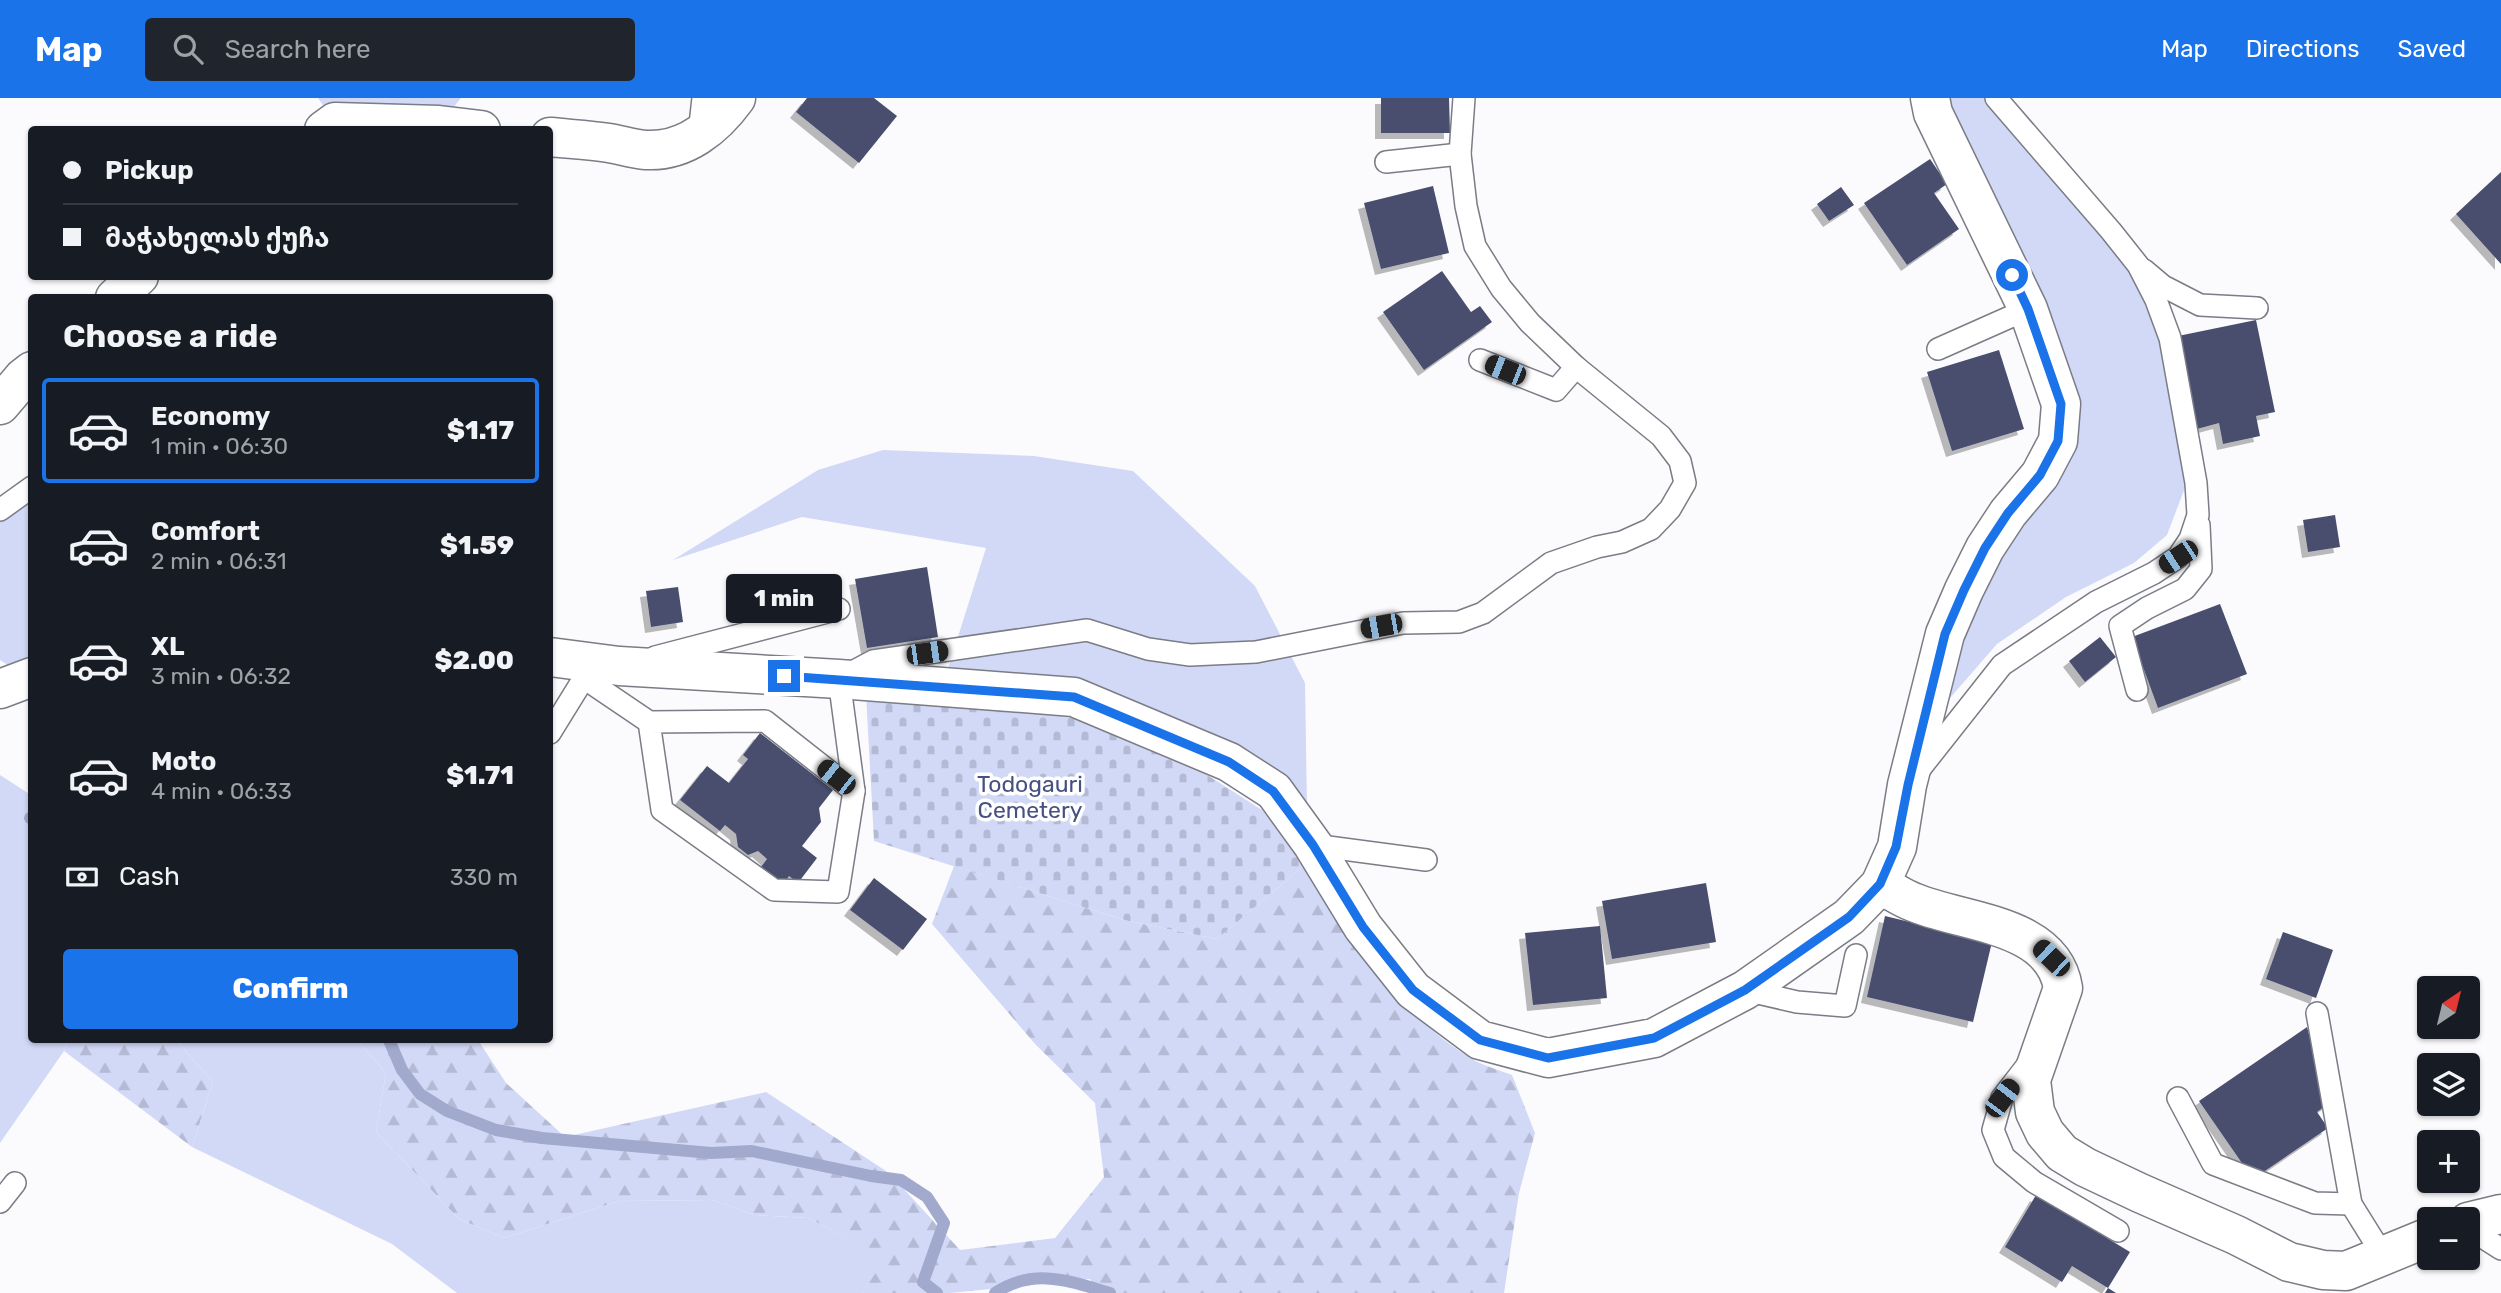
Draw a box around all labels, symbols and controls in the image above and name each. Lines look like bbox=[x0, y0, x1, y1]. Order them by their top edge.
search box bbox=[145, 18, 635, 81]
text: Map bbox=[35, 30, 103, 69]
icon: search bbox=[169, 30, 207, 68]
text: Search here bbox=[225, 34, 370, 65]
text: Map bbox=[2161, 35, 2208, 63]
text: Directions bbox=[2246, 35, 2359, 63]
text: Saved bbox=[2397, 35, 2466, 63]
text: Pickup bbox=[105, 155, 194, 186]
text: მაჭახელას ქუჩა bbox=[105, 223, 330, 254]
route start bbox=[1996, 259, 2028, 291]
text: Choose a ride bbox=[63, 317, 277, 355]
car bbox=[1482, 352, 1529, 388]
icon: car bbox=[67, 399, 130, 462]
text: Economy bbox=[151, 401, 270, 432]
text: $1.17 bbox=[447, 415, 514, 446]
text: 1 min · 06:30 bbox=[151, 432, 288, 460]
icon: car bbox=[67, 514, 130, 577]
text: Comfort bbox=[151, 516, 260, 547]
text: $1.59 bbox=[440, 530, 514, 561]
car bbox=[2155, 537, 2202, 577]
text: 2 min · 06:31 bbox=[151, 547, 287, 575]
callout: 1 min bbox=[726, 574, 842, 624]
text: 1 min bbox=[754, 584, 814, 612]
car bbox=[1359, 612, 1404, 640]
icon: car bbox=[67, 629, 130, 692]
text: XL bbox=[151, 631, 184, 662]
car bbox=[905, 640, 950, 666]
text: $2.00 bbox=[434, 645, 514, 676]
route end bbox=[768, 660, 800, 692]
text: 3 min · 06:32 bbox=[151, 662, 291, 690]
icon: car bbox=[67, 744, 130, 807]
text: Moto bbox=[151, 746, 216, 777]
car bbox=[813, 756, 860, 798]
text: $1.71 bbox=[446, 760, 514, 791]
park label: Todogauri Cemetery bbox=[977, 770, 1083, 824]
text: 4 min · 06:33 bbox=[151, 777, 292, 805]
icon: cash bbox=[63, 858, 101, 896]
text: Cash bbox=[119, 861, 180, 892]
text: 330 m bbox=[450, 863, 518, 891]
car bbox=[2029, 936, 2074, 980]
button: Confirm bbox=[63, 949, 518, 1029]
north arrow bbox=[2417, 976, 2480, 1040]
map controls bbox=[2417, 976, 2480, 1270]
button: layers bbox=[2417, 1053, 2480, 1116]
car bbox=[1981, 1075, 2024, 1121]
button: + bbox=[2417, 1130, 2480, 1193]
button: − bbox=[2417, 1207, 2480, 1270]

